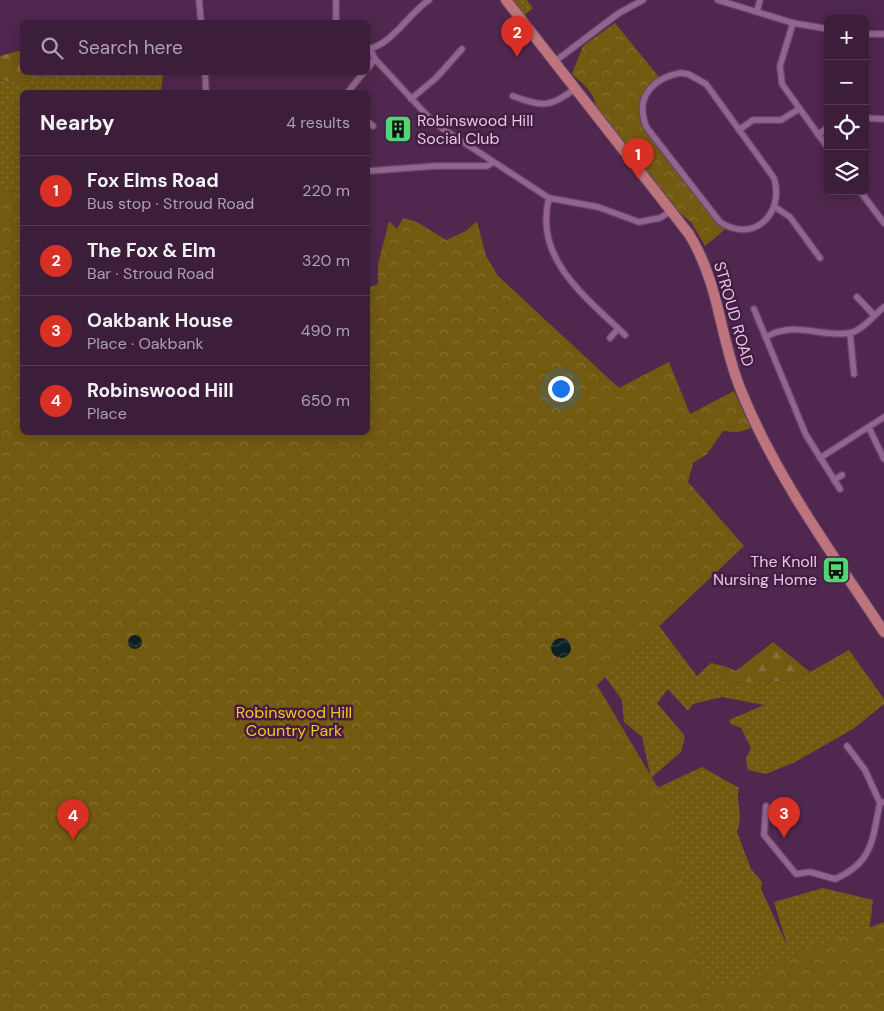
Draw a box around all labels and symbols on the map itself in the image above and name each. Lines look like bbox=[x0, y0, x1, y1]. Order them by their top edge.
pin: 2 bbox=[501, 16, 533, 57]
place label: Robinswood Hill Social Club bbox=[417, 110, 533, 149]
building icon: Robinswood Hill Social Club bbox=[383, 114, 413, 144]
pin: 1 bbox=[622, 138, 654, 179]
street label: STROUD ROAD bbox=[709, 259, 759, 369]
your location bbox=[548, 376, 574, 402]
place label: The Knoll Nursing Home bbox=[713, 551, 817, 590]
bus stop icon: The Knoll Nursing Home bbox=[821, 555, 851, 585]
park label: Robinswood Hill Country Park bbox=[236, 702, 352, 741]
pin: 3 bbox=[768, 797, 800, 838]
pin: 4 bbox=[57, 799, 89, 840]

